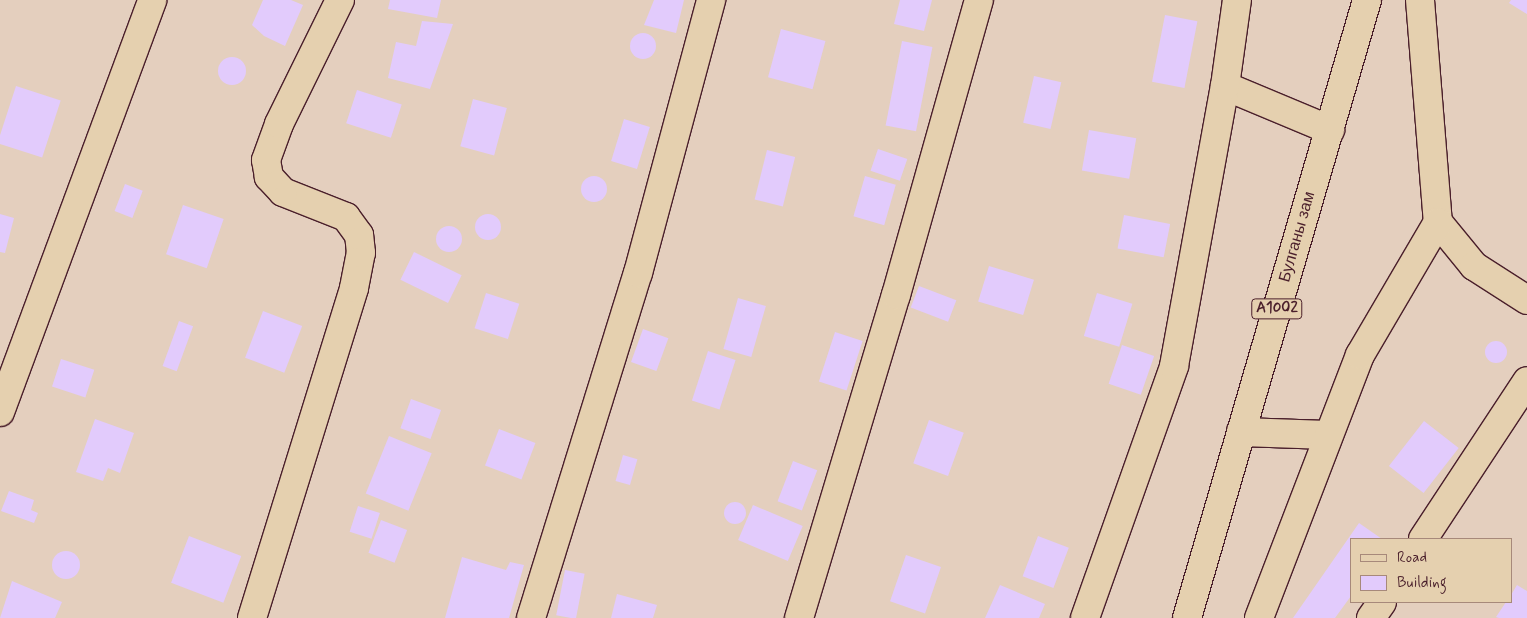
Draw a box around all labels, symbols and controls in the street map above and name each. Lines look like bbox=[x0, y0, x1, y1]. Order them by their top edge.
street label: Булганы зам bbox=[1276, 189, 1320, 285]
road number: A1002 bbox=[1251, 296, 1303, 322]
legend bbox=[1350, 538, 1512, 603]
text: Road bbox=[1397, 548, 1427, 568]
text: Building bbox=[1397, 573, 1447, 593]

